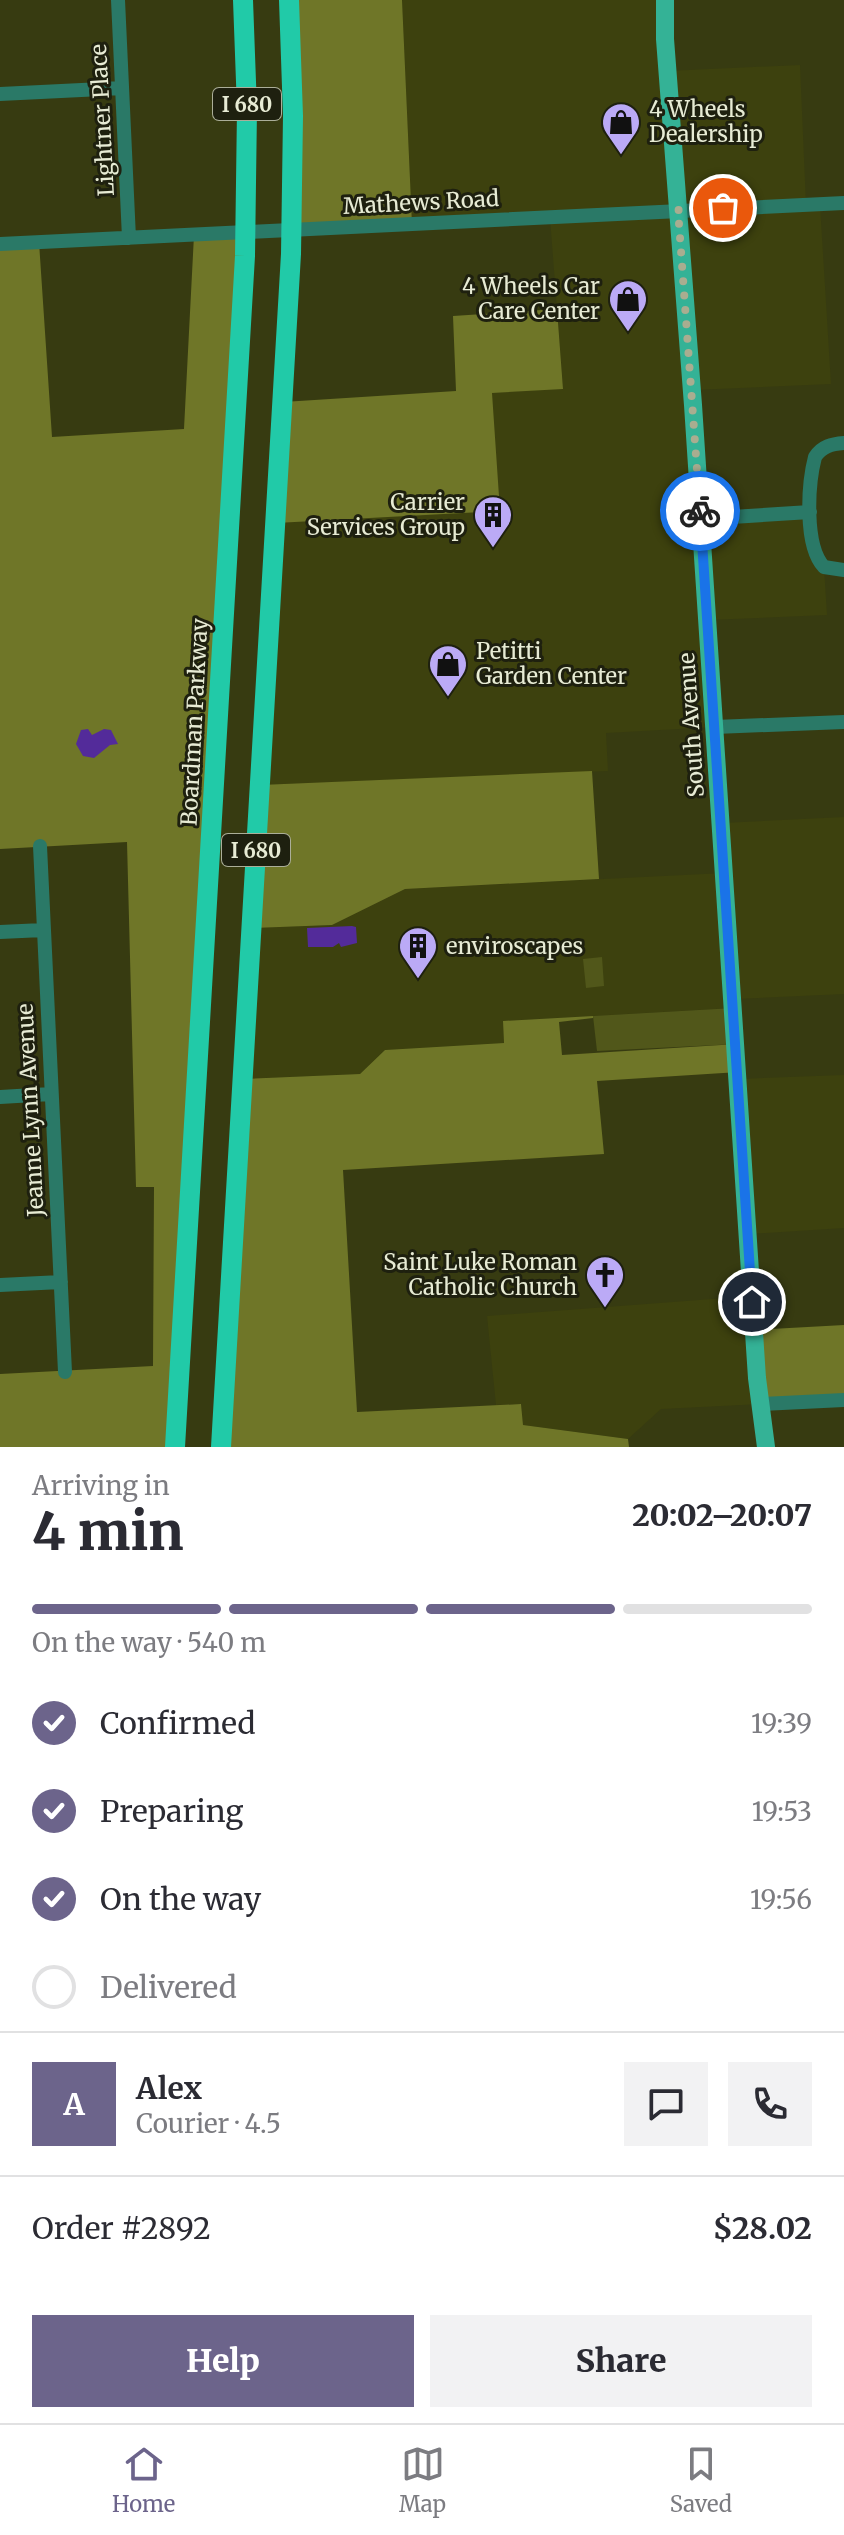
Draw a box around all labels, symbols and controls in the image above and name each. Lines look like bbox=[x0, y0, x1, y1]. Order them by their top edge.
street label: Lightner Place bbox=[84, 43, 120, 197]
road number: I 680 bbox=[213, 88, 281, 120]
place label: 4 Wheels Dealership bbox=[649, 95, 763, 148]
shop icon: 4 Wheels Dealership bbox=[600, 101, 642, 156]
pin bbox=[689, 174, 757, 242]
street label: Mathews Road bbox=[342, 184, 500, 220]
icon: bag bbox=[701, 186, 745, 230]
place label: 4 Wheels Car Care Center bbox=[462, 272, 600, 325]
shop icon: 4 Wheels Car Care Center bbox=[607, 278, 649, 333]
courier bbox=[660, 471, 740, 551]
place label: Carrier Services Group bbox=[307, 488, 465, 541]
icon: bike bbox=[678, 489, 722, 533]
building icon: Carrier Services Group bbox=[472, 494, 514, 549]
street label: Boardman Parkway bbox=[175, 617, 213, 827]
place label: Petitti Garden Center bbox=[476, 637, 627, 690]
shop icon: Petitti Garden Center bbox=[427, 643, 469, 698]
street label: South Avenue bbox=[672, 652, 710, 798]
road number: I 680 bbox=[222, 834, 290, 866]
building icon: enviroscapes bbox=[397, 925, 439, 980]
place label: enviroscapes bbox=[446, 932, 583, 960]
street label: Jeanne Lynn Avenue bbox=[10, 1003, 50, 1218]
place label: Saint Luke Roman Catholic Church bbox=[383, 1248, 577, 1301]
church icon: Saint Luke Roman Catholic Church bbox=[584, 1254, 626, 1309]
pin bbox=[718, 1268, 786, 1336]
icon: home bbox=[730, 1280, 774, 1324]
text: Arriving in bbox=[32, 1469, 170, 1502]
text: 20:02–20:07 bbox=[632, 1496, 812, 1534]
text: 4 min bbox=[32, 1499, 184, 1564]
text: On the way · 540 m bbox=[32, 1626, 266, 1659]
icon: check bbox=[32, 1701, 76, 1745]
text: Confirmed bbox=[100, 1704, 255, 1742]
text: 19:39 bbox=[751, 1707, 812, 1740]
icon: check bbox=[32, 1789, 76, 1833]
text: Preparing bbox=[100, 1792, 243, 1830]
text: 19:53 bbox=[752, 1795, 812, 1828]
icon: check bbox=[32, 1877, 76, 1921]
text: On the way bbox=[100, 1880, 261, 1918]
text: 19:56 bbox=[750, 1883, 812, 1916]
text: Delivered bbox=[100, 1968, 237, 2006]
button: chat bbox=[624, 2062, 708, 2146]
button: phone bbox=[728, 2062, 812, 2146]
text: Alex bbox=[136, 2069, 202, 2107]
text: A bbox=[63, 2085, 85, 2123]
text: Courier · 4.5 bbox=[136, 2107, 281, 2140]
text: Order #2892 bbox=[32, 2209, 211, 2247]
text: $28.02 bbox=[713, 2209, 812, 2247]
button: Help bbox=[32, 2315, 414, 2407]
button: Share bbox=[430, 2315, 812, 2407]
tab: Home bbox=[112, 2442, 175, 2518]
tab: Map bbox=[399, 2442, 446, 2518]
tab: Saved bbox=[670, 2442, 732, 2518]

